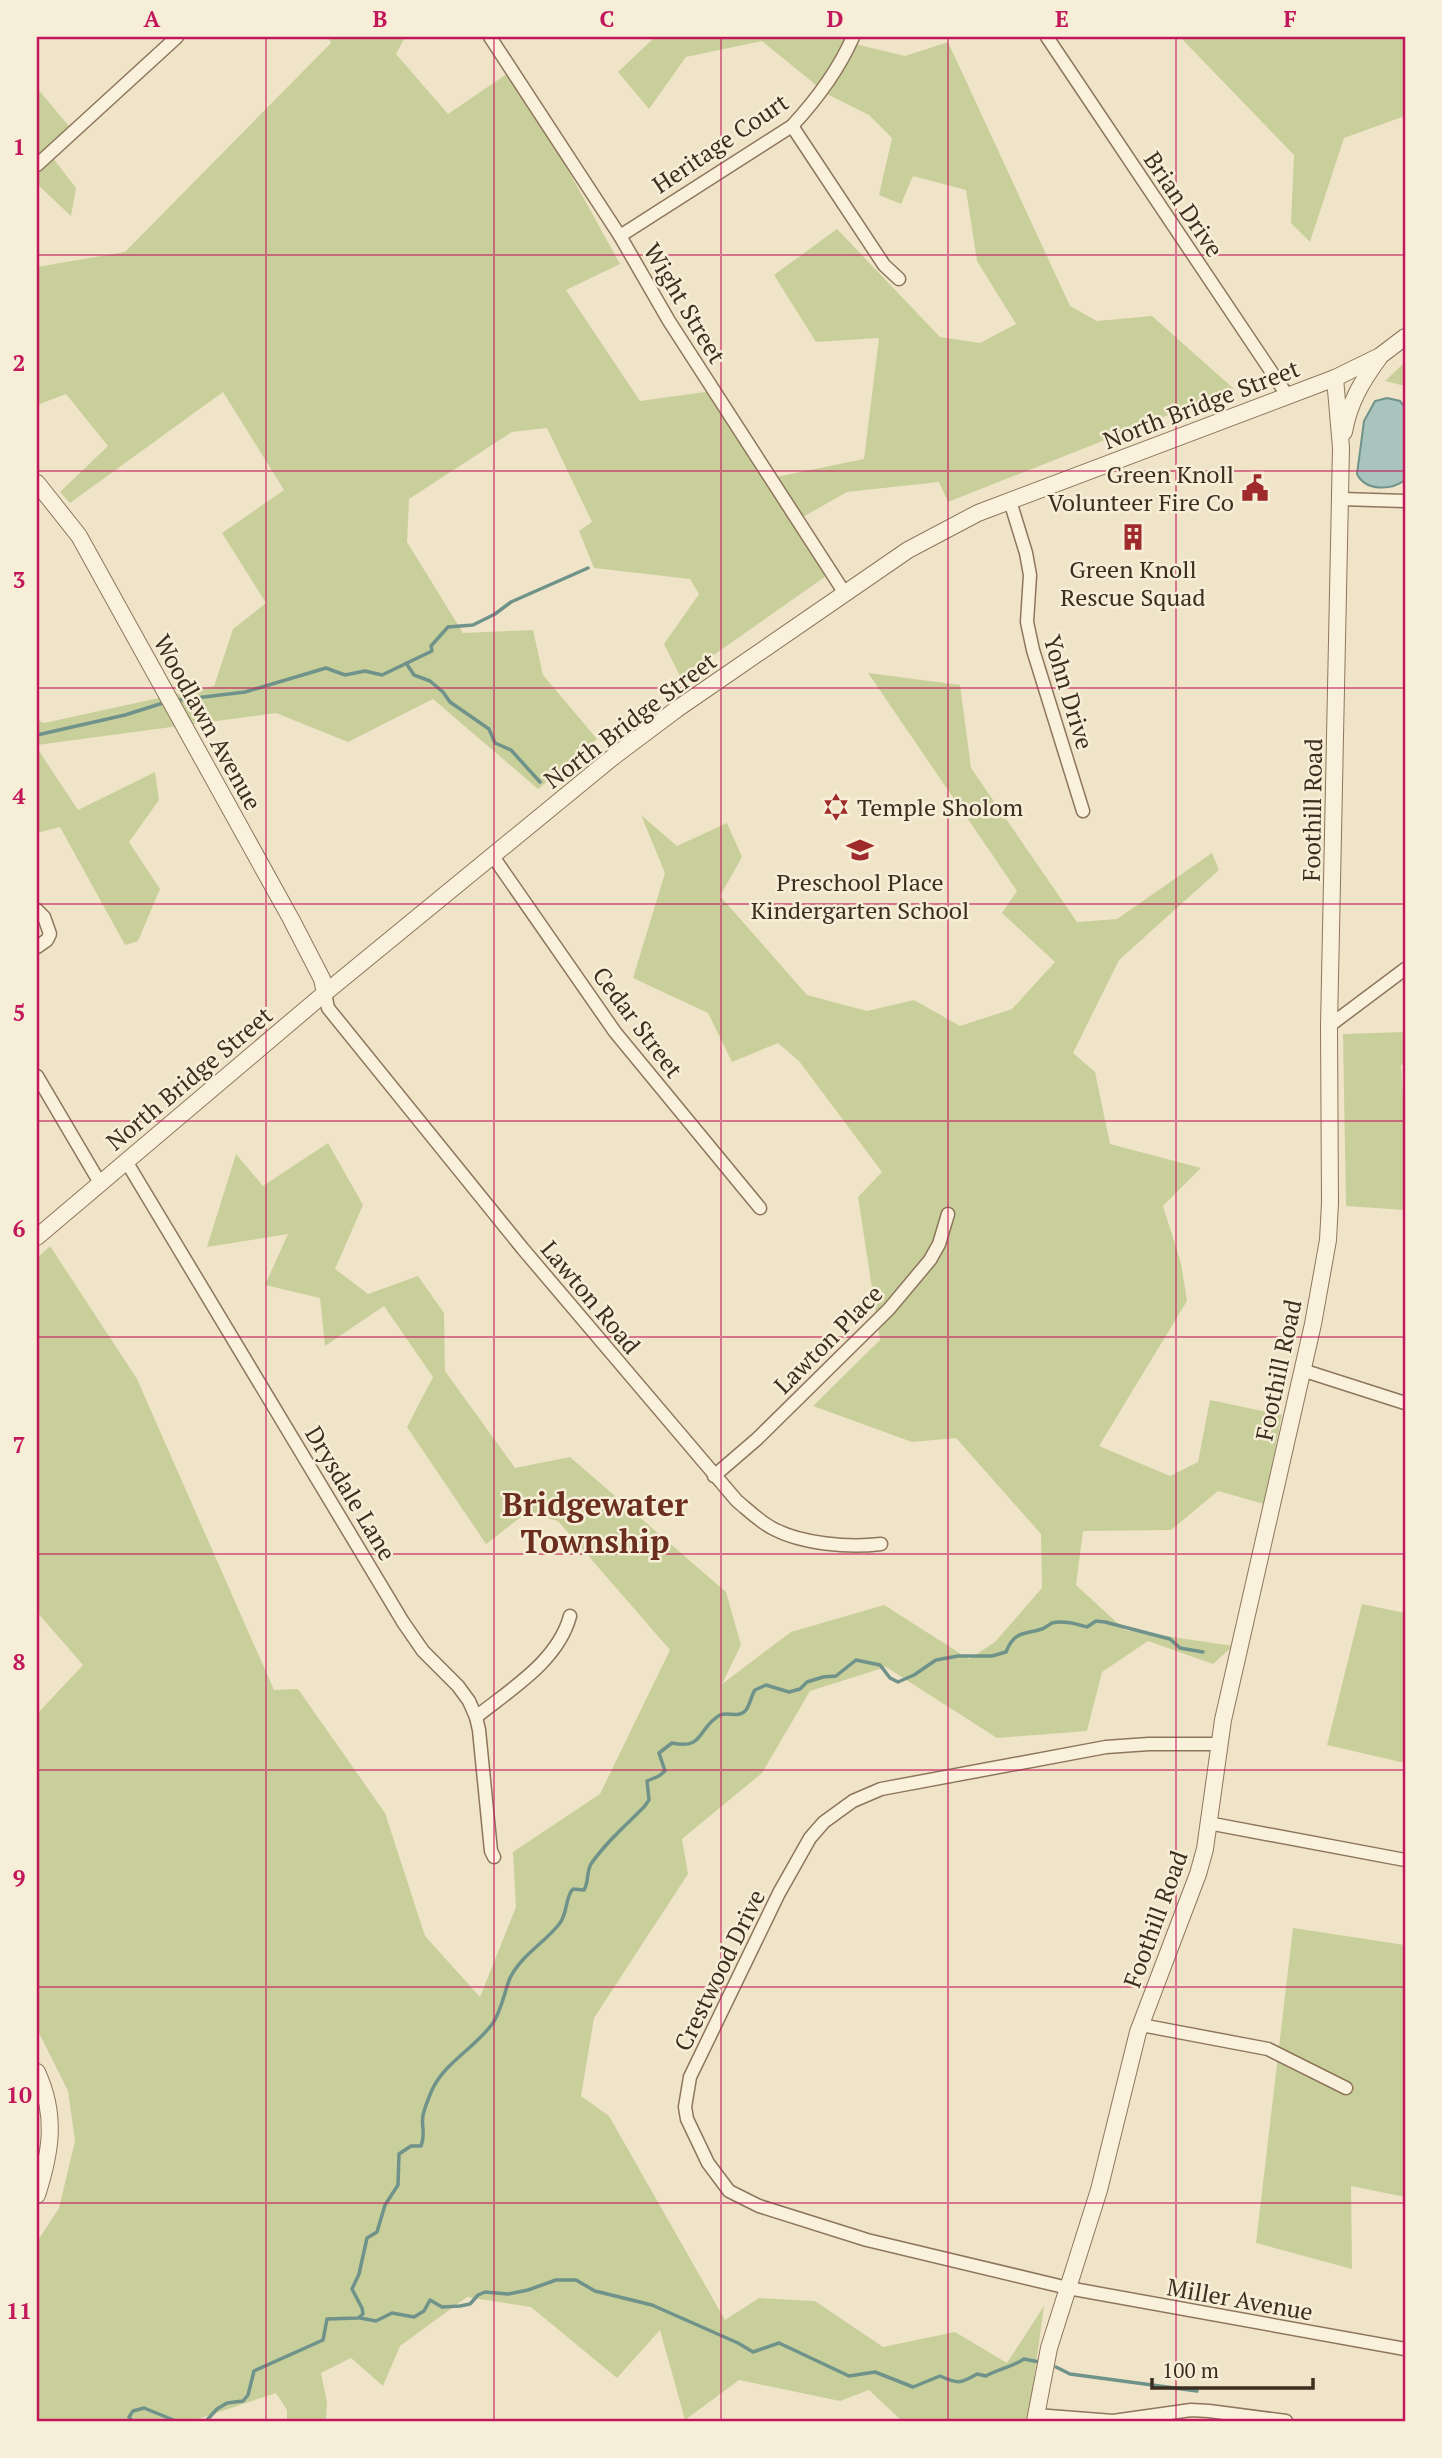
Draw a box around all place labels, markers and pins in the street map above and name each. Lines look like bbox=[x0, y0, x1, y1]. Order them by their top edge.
place label: Green Knoll Volunteer Fire Co bbox=[1048, 458, 1234, 518]
public building icon: Green Knoll Volunteer Fire Co bbox=[1240, 473, 1270, 503]
building icon: Green Knoll Rescue Squad bbox=[1118, 522, 1148, 552]
place label: Green Knoll Rescue Squad bbox=[1060, 553, 1206, 613]
place label: Temple Sholom bbox=[857, 791, 1024, 823]
synagogue icon: Temple Sholom bbox=[821, 792, 851, 822]
school or university icon: Preschool Place Kindergarten School bbox=[845, 835, 875, 865]
place label: Preschool Place Kindergarten School bbox=[751, 866, 969, 926]

